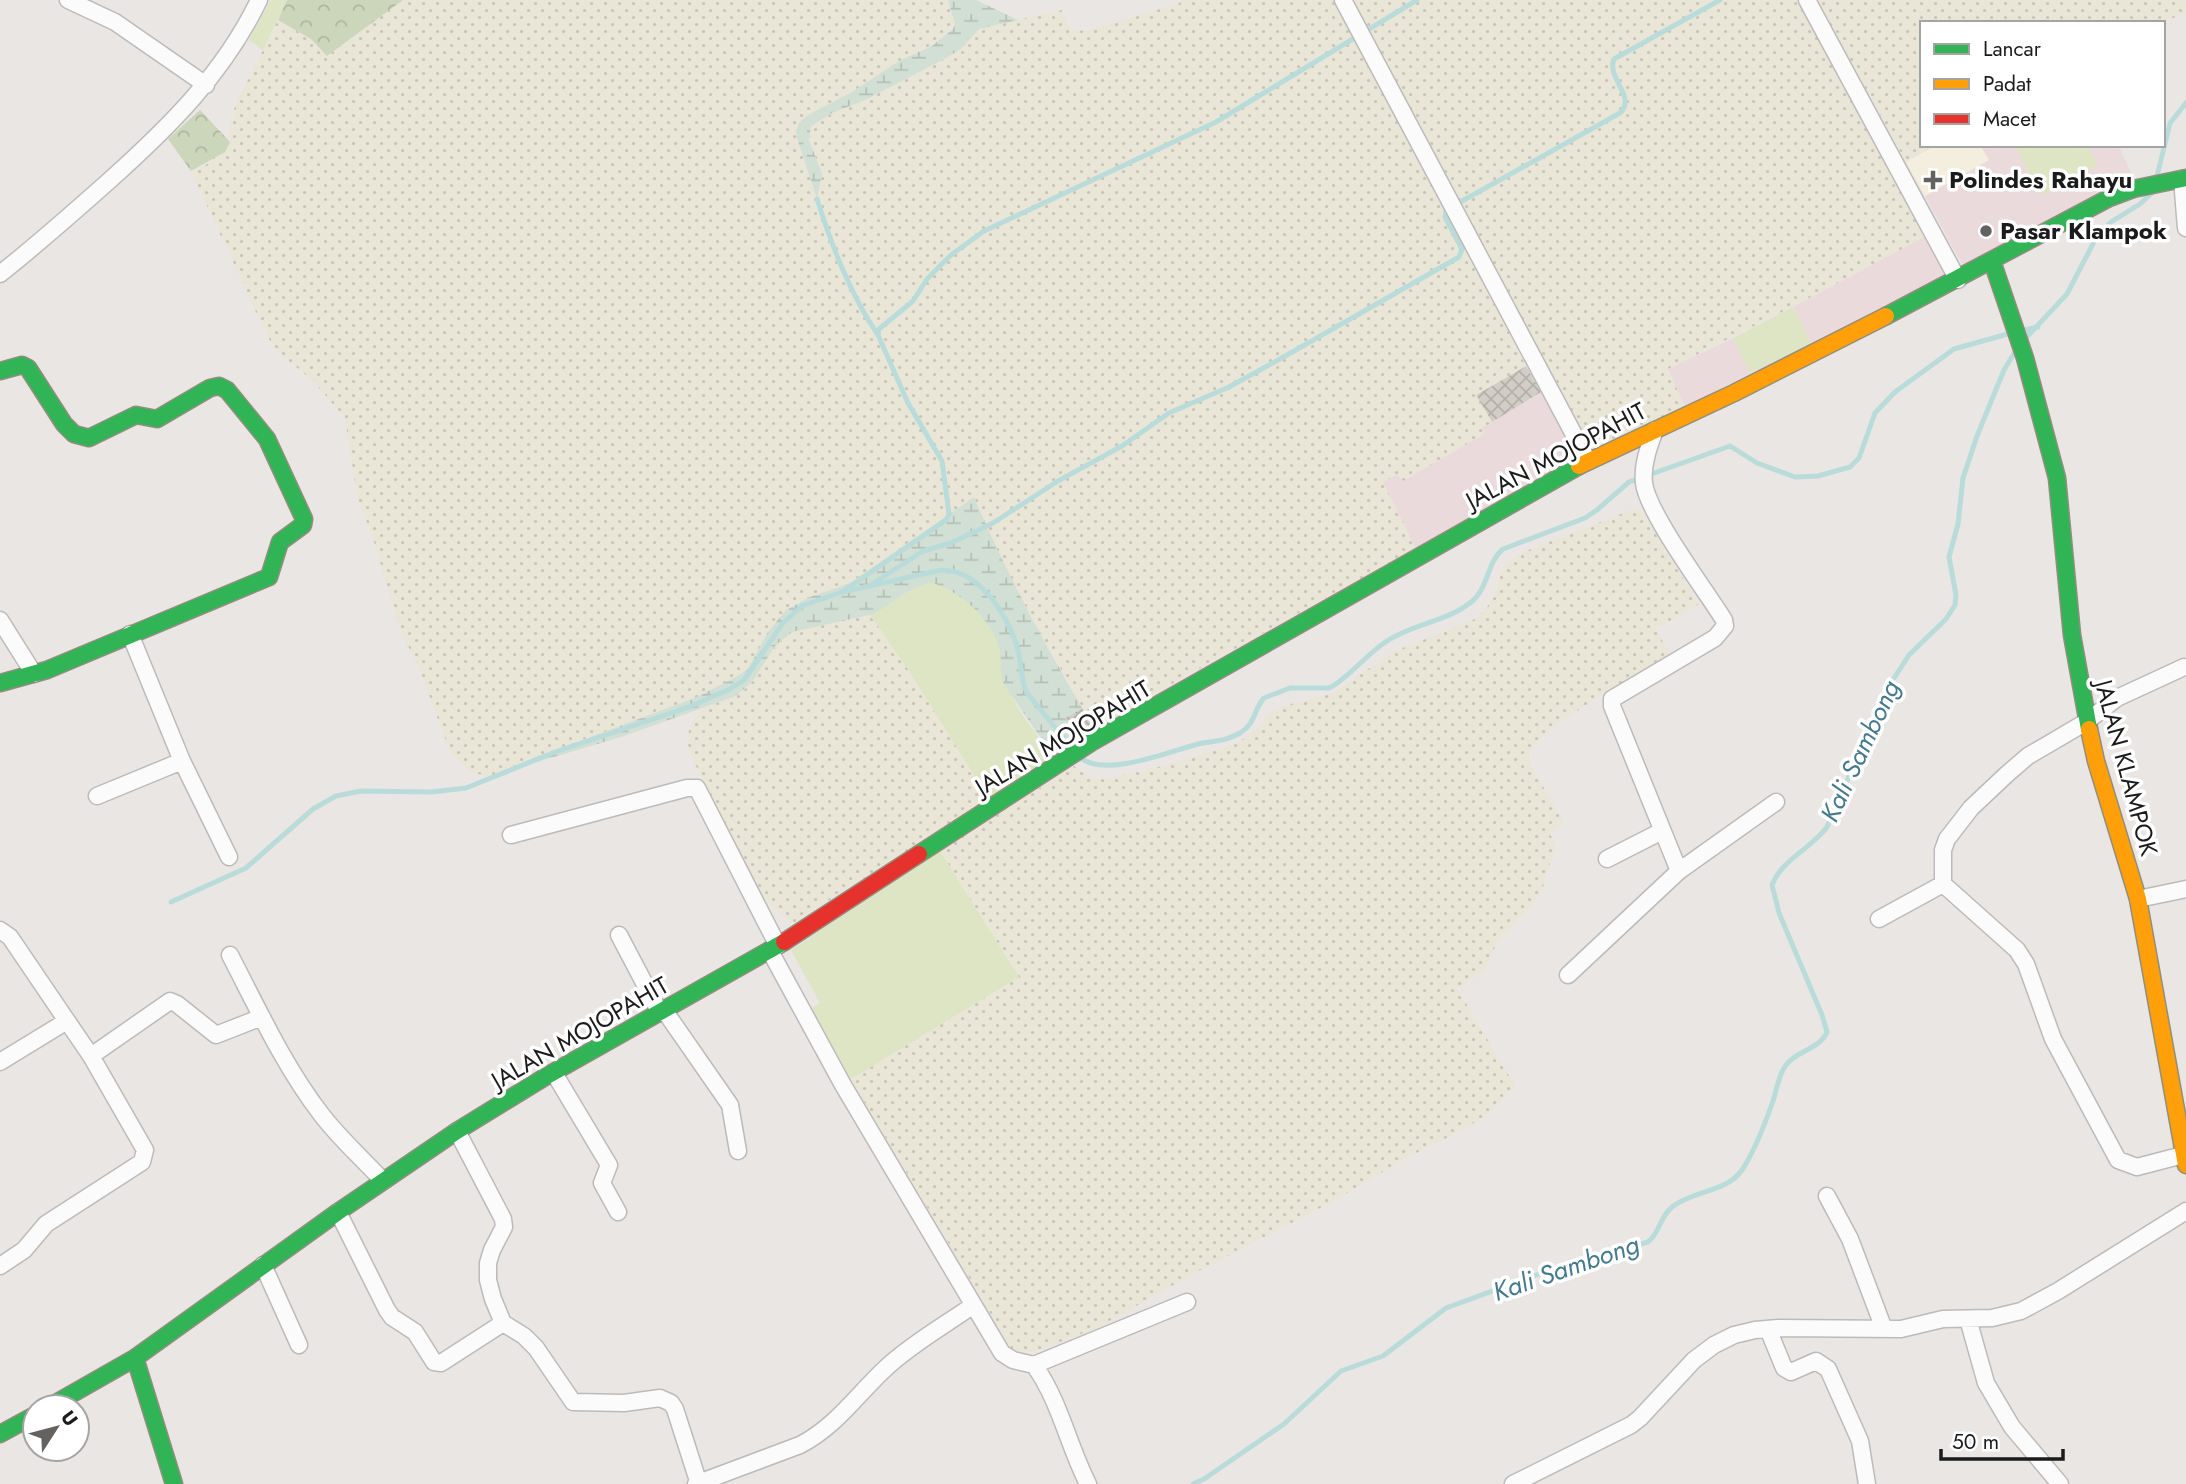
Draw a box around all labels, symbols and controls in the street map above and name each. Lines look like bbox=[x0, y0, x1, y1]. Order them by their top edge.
legend bbox=[1920, 21, 2165, 147]
text: Lancar bbox=[1983, 34, 2042, 64]
text: Padat bbox=[1983, 69, 2031, 99]
text: Macet bbox=[1983, 104, 2036, 134]
place label: Polindes Rahayu bbox=[1949, 162, 2132, 197]
marker: Polindes Rahayu bbox=[1923, 170, 1943, 190]
place label: Pasar Klampok bbox=[2000, 213, 2167, 248]
marker: Pasar Klampok bbox=[1978, 223, 1994, 239]
street label: JALAN MOJOPAHIT bbox=[1457, 393, 1652, 519]
street label: JALAN MOJOPAHIT bbox=[966, 671, 1157, 805]
street label: JALAN KLAMPOK bbox=[2085, 673, 2167, 860]
water label: Kali Sambong bbox=[1811, 674, 1909, 828]
street label: JALAN MOJOPAHIT bbox=[482, 968, 675, 1099]
water label: Kali Sambong bbox=[1488, 1225, 1644, 1311]
north arrow bbox=[21, 1393, 91, 1463]
text: U bbox=[55, 1405, 84, 1432]
scale bar bbox=[1941, 1418, 2064, 1462]
text: 50 m bbox=[1952, 1427, 1999, 1457]

